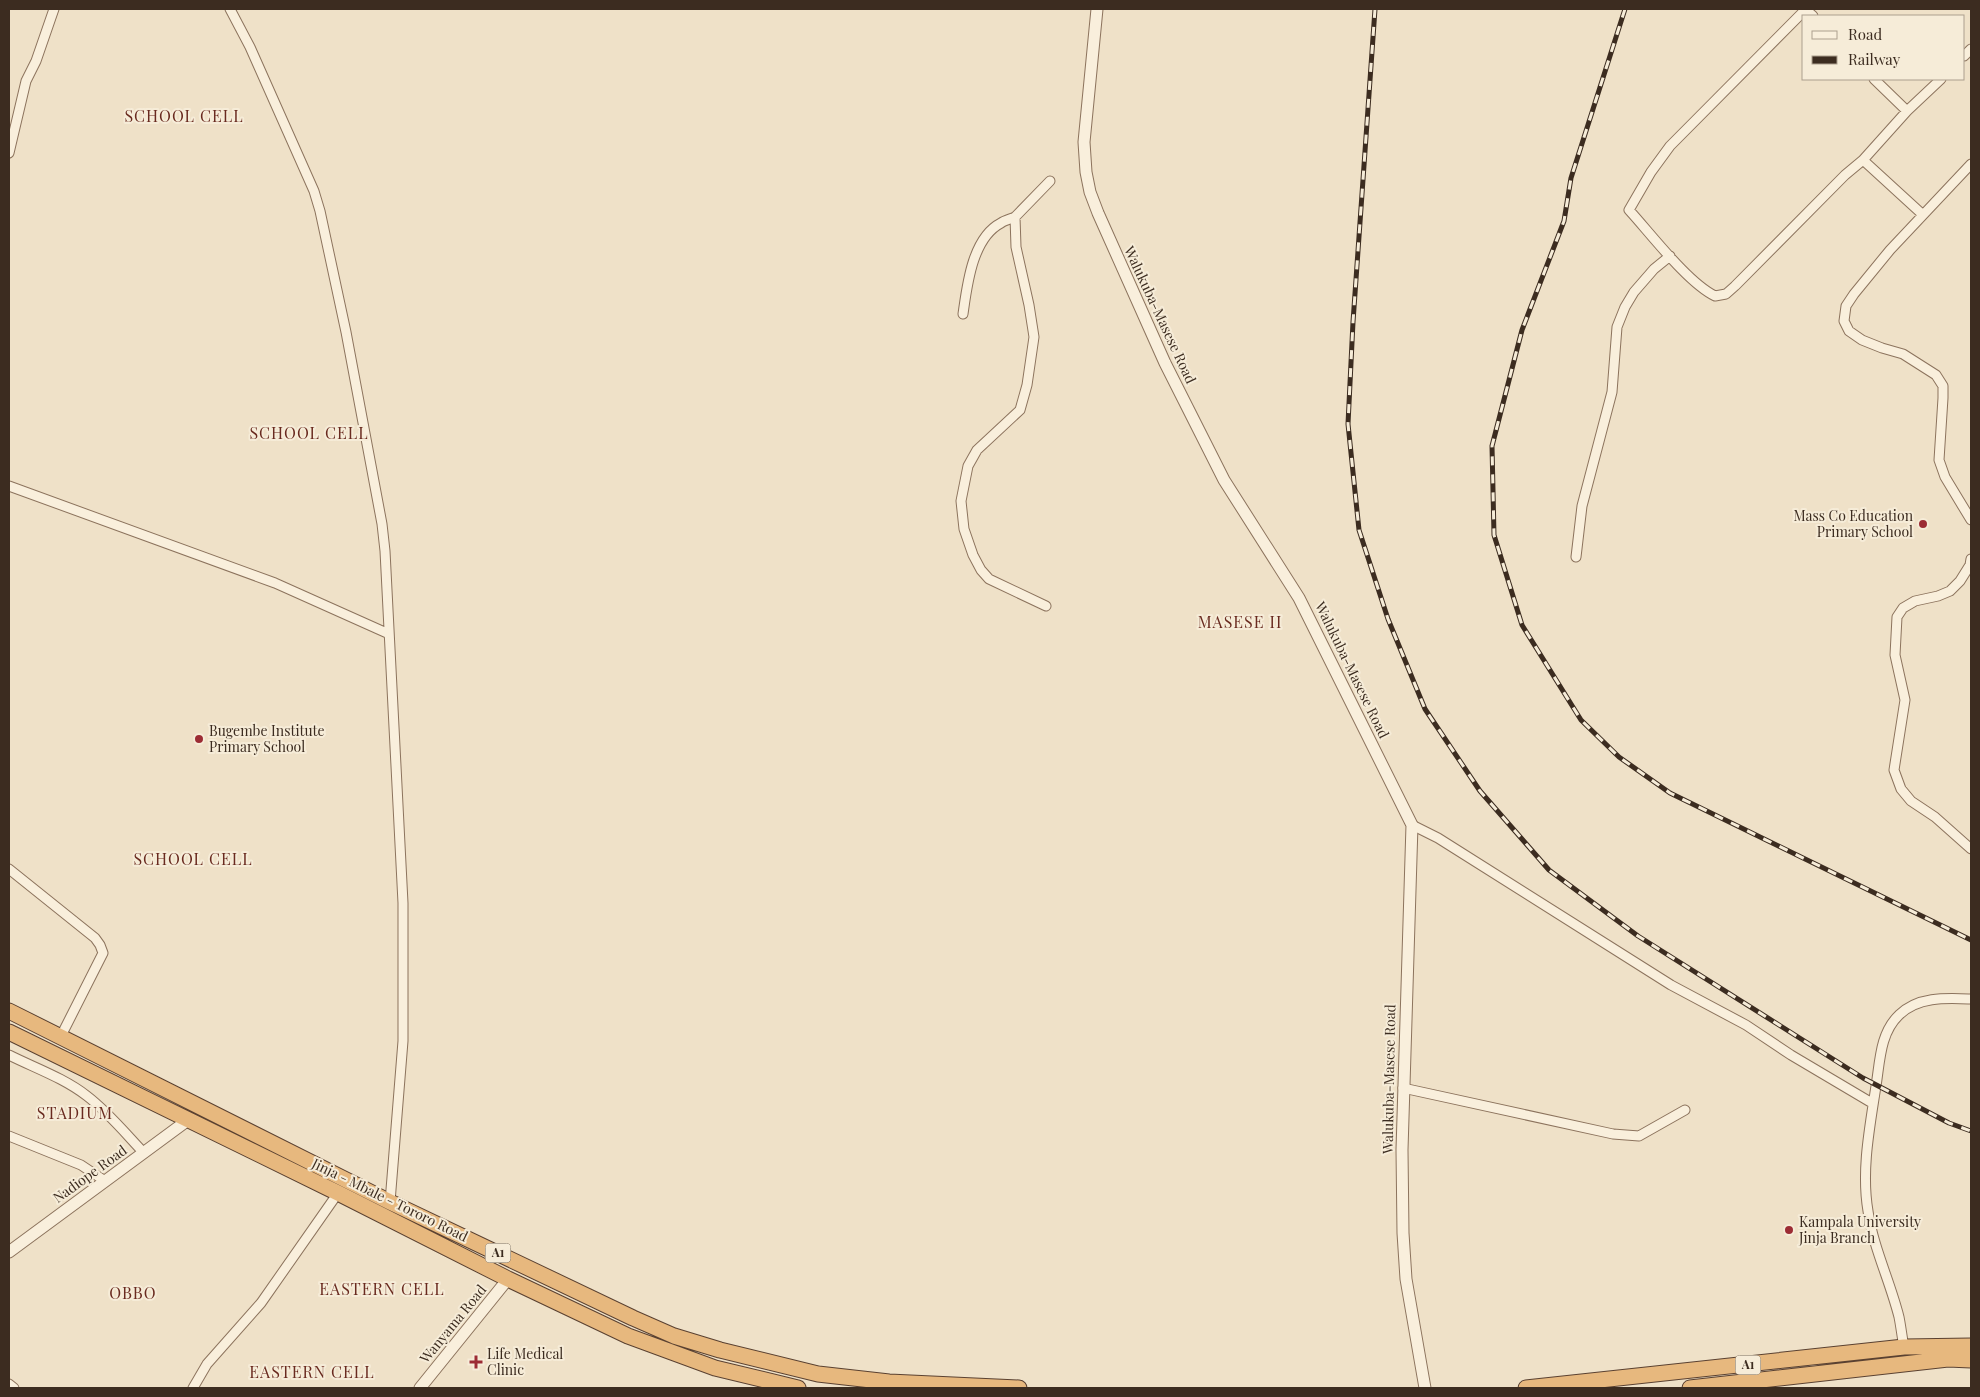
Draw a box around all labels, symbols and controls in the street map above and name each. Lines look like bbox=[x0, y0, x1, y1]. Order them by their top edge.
legend bbox=[1802, 15, 1965, 80]
text: Road bbox=[1848, 24, 1882, 44]
text: Railway bbox=[1848, 49, 1901, 69]
district label: SCHOOL CELL bbox=[124, 105, 244, 126]
street label: Walukuba-Masese Road bbox=[1120, 242, 1201, 387]
district label: SCHOOL CELL bbox=[249, 422, 369, 443]
place label: Mass Co Education Primary School bbox=[1793, 506, 1914, 541]
marker: Mass Co Education Primary School bbox=[1917, 518, 1929, 530]
street label: Walukuba-Masese Road bbox=[1311, 597, 1394, 741]
district label: MASESE II bbox=[1198, 611, 1282, 632]
place label: Bugembe Institute Primary School bbox=[209, 721, 325, 756]
marker: Bugembe Institute Primary School bbox=[193, 733, 205, 745]
district label: SCHOOL CELL bbox=[133, 848, 253, 869]
street label: Walukuba-Masese Road bbox=[1378, 1004, 1399, 1155]
district label: STADIUM bbox=[37, 1102, 113, 1123]
street label: Nadiope Road bbox=[49, 1140, 130, 1207]
street label: Jinja - Mbale - Tororo Road bbox=[308, 1153, 471, 1246]
place label: Kampala University Jinja Branch bbox=[1798, 1212, 1921, 1247]
marker: Kampala University Jinja Branch bbox=[1783, 1224, 1795, 1236]
road number: A1 bbox=[486, 1244, 510, 1262]
district label: EASTERN CELL bbox=[319, 1278, 445, 1299]
street label: Wanyama Road bbox=[414, 1281, 490, 1368]
district label: OBBO bbox=[109, 1282, 157, 1303]
place label: Life Medical Clinic bbox=[487, 1344, 563, 1379]
marker: Life Medical Clinic bbox=[469, 1355, 483, 1369]
road number: A1 bbox=[1736, 1356, 1760, 1374]
district label: EASTERN CELL bbox=[249, 1361, 375, 1382]

